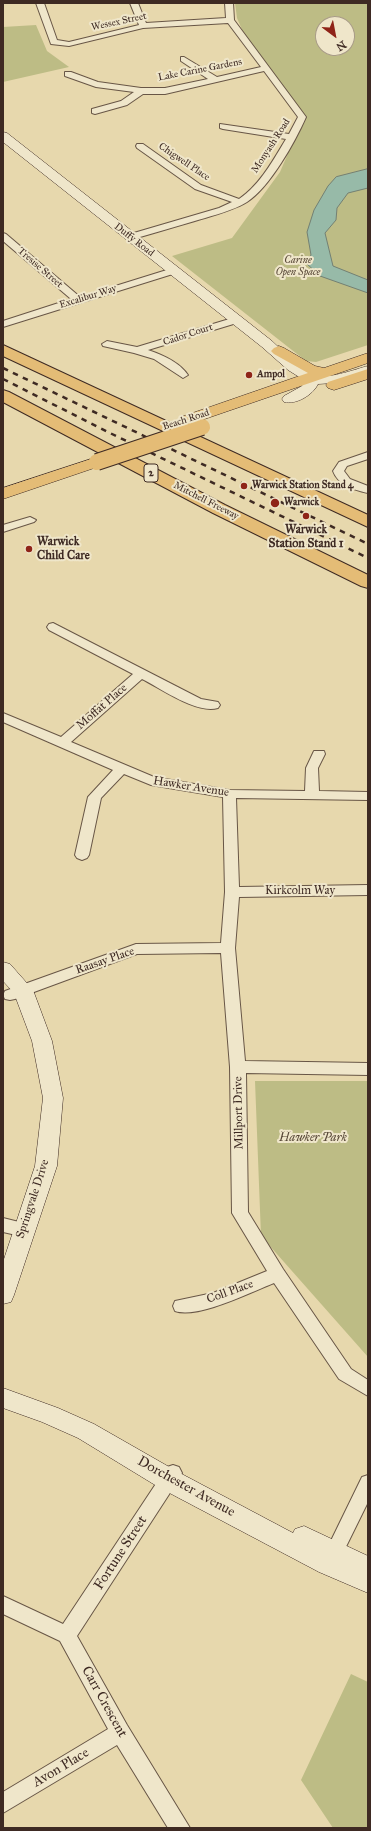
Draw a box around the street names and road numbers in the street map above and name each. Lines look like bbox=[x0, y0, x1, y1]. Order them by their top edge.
street label: Wessex Street bbox=[90, 10, 148, 34]
street label: Lake Carine Gardens bbox=[157, 56, 243, 84]
street label: Monyash Road bbox=[249, 117, 293, 175]
street label: Chigwell Place bbox=[156, 140, 212, 184]
street label: Duffy Road bbox=[112, 221, 156, 259]
street label: Tresise Street bbox=[15, 245, 65, 291]
street label: Excalibur Way bbox=[58, 283, 118, 311]
street label: Cador Court bbox=[162, 321, 214, 349]
street label: Beach Road bbox=[161, 407, 211, 433]
road number: 2 bbox=[144, 464, 158, 482]
street label: Mitchell Freeway bbox=[171, 479, 241, 523]
street label: Moffat Place bbox=[74, 681, 130, 733]
street label: Hawker Avenue bbox=[152, 774, 230, 800]
street label: Kirkcolm Way bbox=[265, 884, 335, 898]
street label: Raasay Place bbox=[74, 944, 136, 978]
street label: Millport Drive bbox=[231, 1076, 247, 1150]
street label: Springvale Drive bbox=[13, 1158, 53, 1240]
street label: Coll Place bbox=[205, 1277, 255, 1307]
street label: Dorchester Avenue bbox=[134, 1453, 238, 1521]
street label: Fortune Street bbox=[91, 1513, 151, 1593]
street label: Carr Crescent bbox=[78, 1663, 130, 1741]
street label: Avon Place bbox=[30, 1745, 92, 1791]

